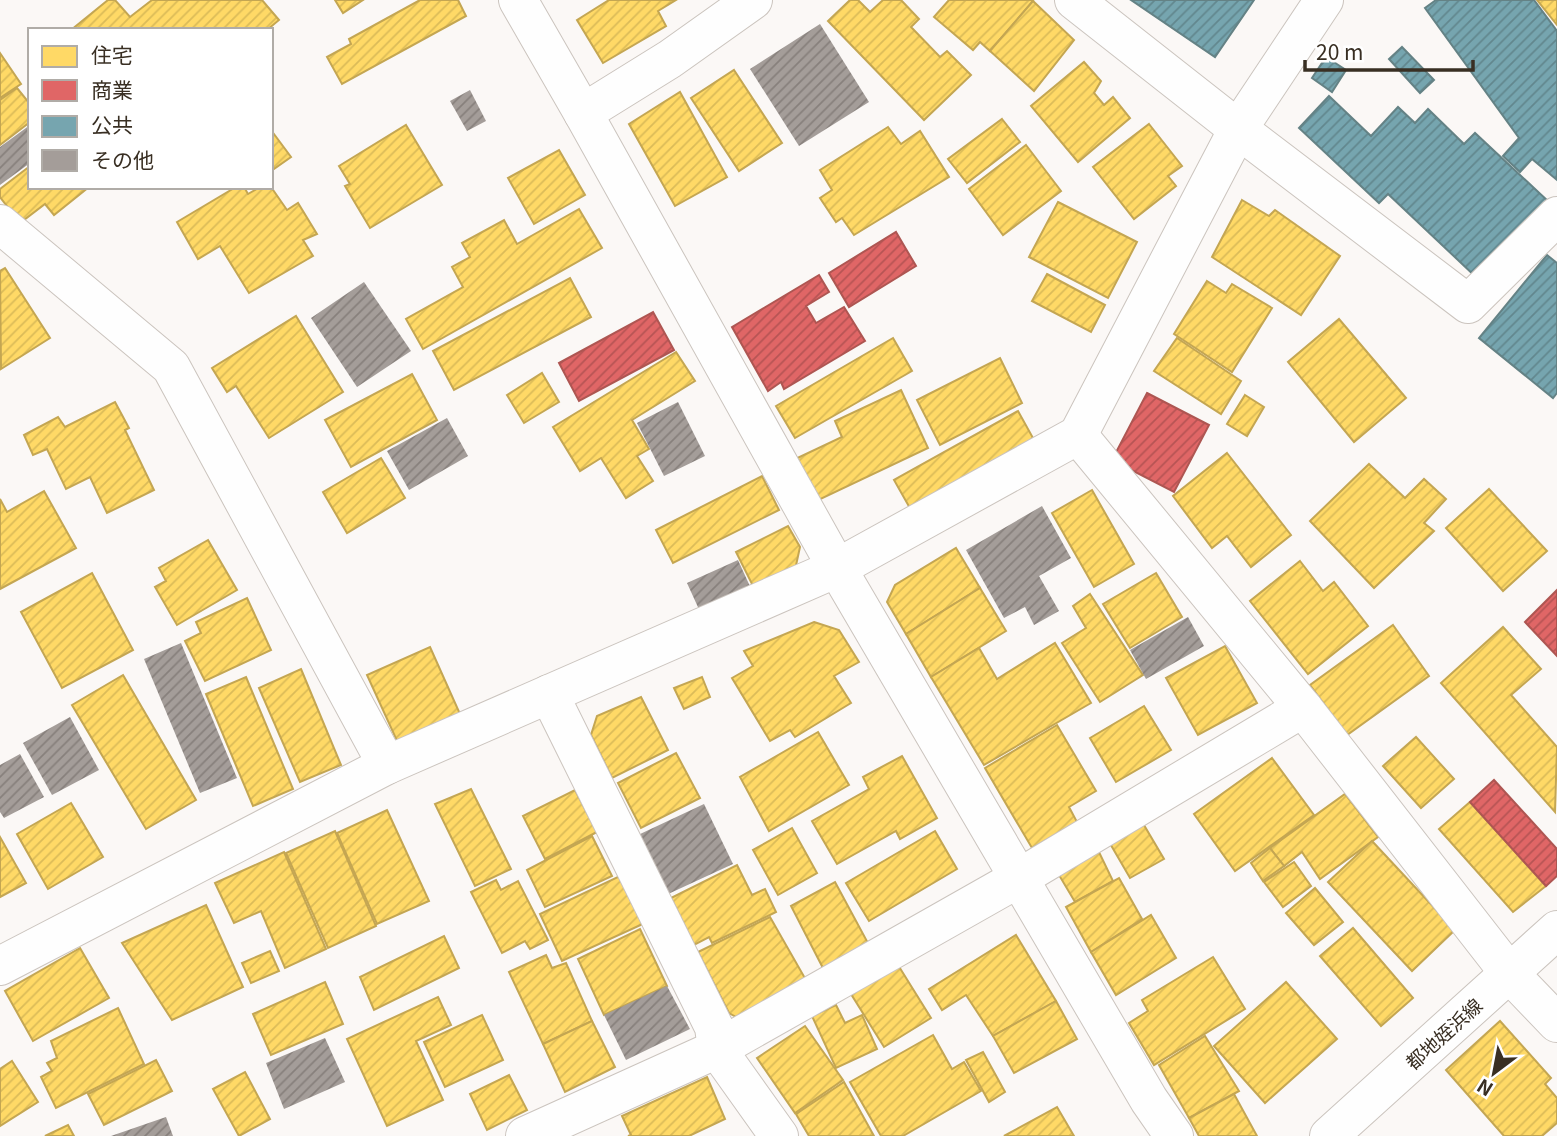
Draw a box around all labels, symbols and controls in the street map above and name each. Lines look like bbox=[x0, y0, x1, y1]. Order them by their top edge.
legend bbox=[28, 28, 273, 189]
scale bar bbox=[1305, 28, 1473, 72]
text: 20 m bbox=[1316, 36, 1363, 66]
text: 住宅 bbox=[91, 39, 133, 69]
text: 商業 bbox=[91, 74, 133, 104]
text: 公共 bbox=[91, 109, 133, 139]
text: その他 bbox=[91, 144, 154, 174]
street label: 都地姪浜線 bbox=[1399, 991, 1487, 1075]
north arrow bbox=[1459, 1038, 1529, 1108]
text: N bbox=[1471, 1073, 1497, 1104]

